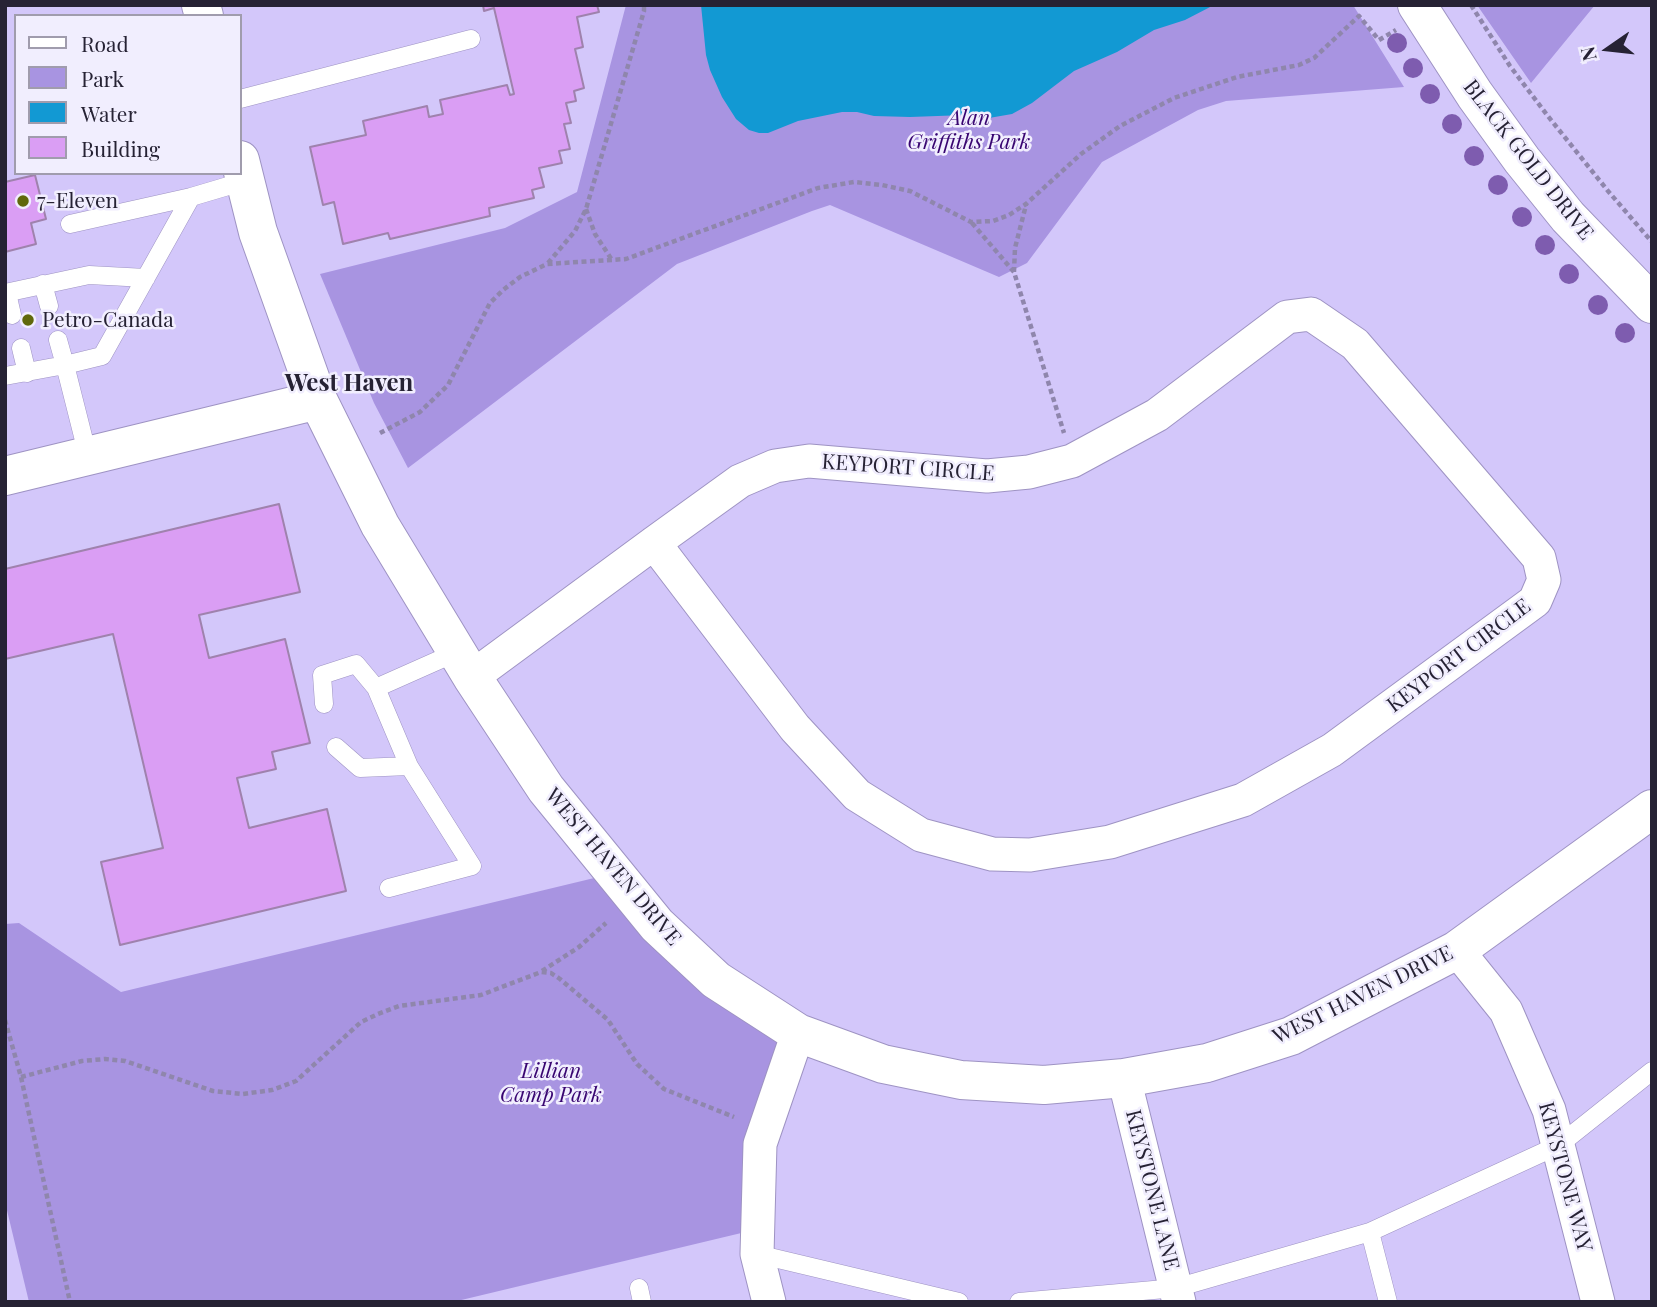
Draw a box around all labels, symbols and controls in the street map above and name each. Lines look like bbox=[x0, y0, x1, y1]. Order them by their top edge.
legend bbox=[14, 14, 242, 175]
north arrow bbox=[1573, 14, 1643, 84]
text: Road bbox=[81, 29, 129, 57]
text: N bbox=[1573, 44, 1602, 64]
text: Park bbox=[81, 64, 124, 92]
street label: BLACK GOLD DRIVE bbox=[1458, 75, 1598, 245]
text: Water bbox=[81, 99, 137, 127]
park label: Alan Griffiths Park bbox=[908, 105, 1030, 155]
text: Building bbox=[81, 134, 160, 162]
place label: 7-Eleven bbox=[37, 188, 118, 214]
marker: 7-Eleven bbox=[15, 193, 31, 209]
place label: Petro-Canada bbox=[42, 307, 174, 333]
marker: Petro-Canada bbox=[20, 312, 36, 328]
district label: West Haven bbox=[285, 370, 413, 398]
street label: KEYPORT CIRCLE bbox=[821, 449, 995, 487]
street label: KEYPORT CIRCLE bbox=[1382, 594, 1536, 718]
street label: WEST HAVEN DRIVE bbox=[540, 783, 686, 951]
street label: WEST HAVEN DRIVE bbox=[1269, 940, 1457, 1050]
park label: Lillian Camp Park bbox=[500, 1058, 602, 1108]
street label: KEYSTONE WAY bbox=[1533, 1099, 1597, 1255]
street label: KEYSTONE LANE bbox=[1120, 1107, 1184, 1273]

